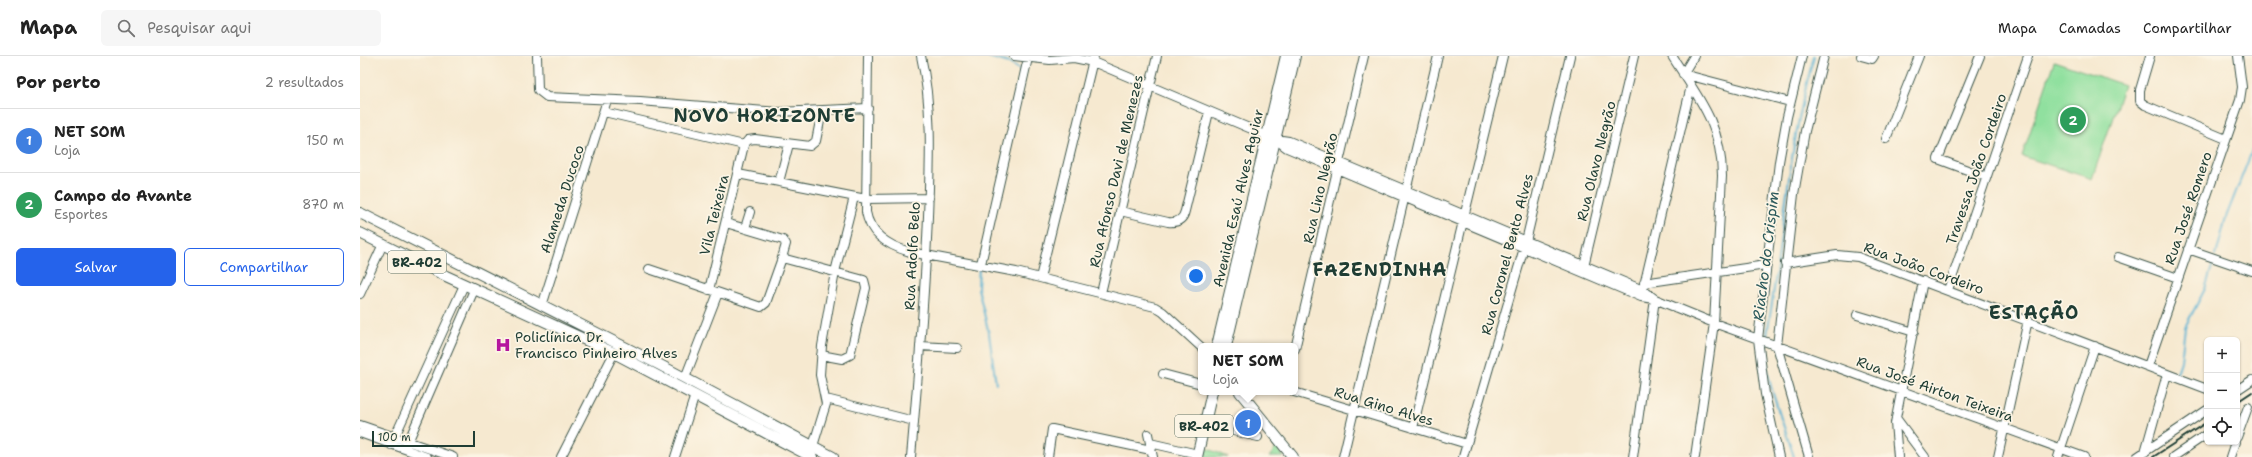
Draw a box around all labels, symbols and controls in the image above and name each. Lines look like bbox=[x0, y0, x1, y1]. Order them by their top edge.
search box bbox=[101, 10, 381, 46]
text: Mapa bbox=[20, 15, 77, 40]
icon: search bbox=[115, 17, 137, 39]
text: Pesquisar aqui bbox=[147, 18, 251, 38]
text: Mapa bbox=[1998, 19, 2037, 37]
text: Camadas bbox=[2059, 19, 2121, 37]
text: Compartilhar bbox=[2143, 19, 2232, 37]
text: Por perto bbox=[16, 71, 101, 93]
street label: Rua Afonso Davi de Menezes bbox=[1085, 73, 1147, 269]
text: 2 resultados bbox=[265, 74, 344, 91]
street label: Travessa João Cordeiro bbox=[1942, 91, 2010, 247]
street label: Rua Olavo Negrão bbox=[1572, 99, 1620, 223]
district label: NOVO HORIZONTE bbox=[673, 104, 857, 128]
pin: 2 bbox=[2060, 105, 2086, 135]
street label: Avenida Esaú Alves Aguiar bbox=[1209, 107, 1267, 289]
text: NET SOM bbox=[54, 122, 125, 142]
street label: Rua Lino Negrão bbox=[1299, 131, 1341, 245]
text: 1 bbox=[26, 132, 32, 149]
text: 150 m bbox=[306, 132, 344, 149]
text: Loja bbox=[54, 142, 80, 159]
street label: Alameda Ducoco bbox=[536, 143, 588, 255]
street label: Rua José Romero bbox=[2160, 149, 2216, 267]
street label: Rua Coronel Bento Alves bbox=[1477, 171, 1537, 337]
street label: Vila Teixeira bbox=[695, 172, 733, 257]
text: Campo do Avante bbox=[54, 186, 192, 206]
water label: Riacho do Crispim bbox=[1748, 190, 1784, 322]
text: 2 bbox=[24, 196, 34, 213]
text: 870 m bbox=[302, 196, 344, 213]
street label: Rua Adolfo Belo bbox=[900, 201, 924, 311]
text: Esportes bbox=[54, 206, 108, 223]
street label: Rua João Cordeiro bbox=[1861, 238, 1987, 298]
button: Salvar bbox=[16, 248, 176, 286]
button: Compartilhar bbox=[184, 248, 344, 286]
road number: BR-402 bbox=[388, 251, 446, 273]
district label: FAZENDINHA bbox=[1313, 258, 1447, 282]
your location bbox=[1186, 266, 1206, 286]
district label: ESTAÇÃO bbox=[1989, 300, 2079, 325]
place label: Policlínica Dr. Francisco Pinheiro Alves bbox=[515, 328, 678, 362]
hospital icon: Policlínica Dr. Francisco Pinheiro Alves bbox=[494, 336, 512, 354]
map controls bbox=[2204, 337, 2240, 445]
button: + bbox=[2204, 337, 2240, 373]
popup bbox=[1198, 343, 1298, 395]
text: NET SOM bbox=[1212, 351, 1284, 371]
street label: Rua José Airton Teixeira bbox=[1854, 352, 2016, 426]
text: Loja bbox=[1212, 371, 1239, 388]
button: − bbox=[2204, 373, 2240, 409]
street label: Rua Gino Alves bbox=[1332, 382, 1436, 430]
pin: 1 bbox=[1235, 408, 1261, 438]
button: locate bbox=[2204, 409, 2240, 445]
road number: BR-402 bbox=[1175, 415, 1233, 437]
scale bar bbox=[372, 429, 475, 448]
text: 100 m bbox=[378, 430, 411, 445]

